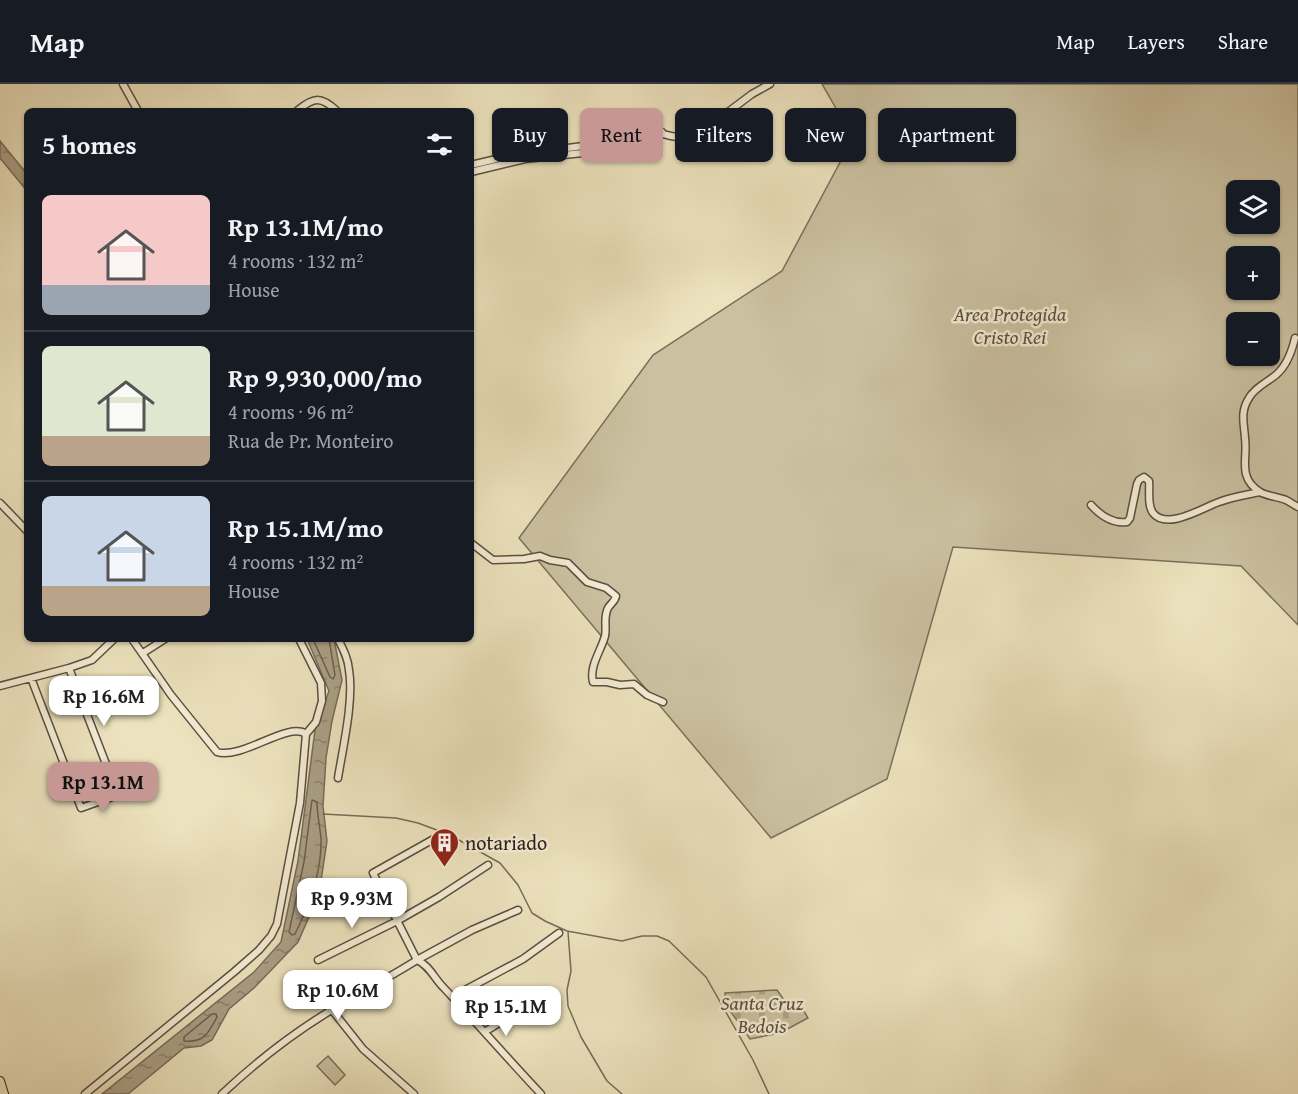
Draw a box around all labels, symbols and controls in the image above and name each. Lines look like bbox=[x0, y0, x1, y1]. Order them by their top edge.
text: Map bbox=[30, 21, 84, 62]
text: Map bbox=[1056, 26, 1095, 57]
text: Layers bbox=[1128, 26, 1185, 57]
text: Share bbox=[1218, 26, 1268, 57]
chip: Buy bbox=[492, 108, 568, 162]
chip: Rent bbox=[580, 108, 663, 162]
chip: Filters bbox=[675, 108, 773, 162]
chip: New bbox=[785, 108, 866, 162]
chip: Apartment bbox=[878, 108, 1016, 162]
text: 5 homes bbox=[42, 125, 137, 164]
icon: filters bbox=[423, 128, 456, 161]
map controls bbox=[1226, 180, 1280, 366]
button: layers bbox=[1226, 180, 1280, 234]
text: Rp 13.1M/mo bbox=[228, 207, 383, 246]
icon: home bbox=[90, 219, 162, 291]
text: 4 rooms · 132 m² bbox=[228, 246, 363, 275]
button: + bbox=[1226, 246, 1280, 300]
text: House bbox=[228, 275, 280, 304]
park label: Area Protegida Cristo Rei bbox=[953, 299, 1067, 351]
button: − bbox=[1226, 312, 1280, 366]
text: Rp 9,930,000/mo bbox=[228, 358, 422, 397]
icon: home bbox=[90, 370, 162, 442]
text: 4 rooms · 96 m² bbox=[228, 397, 354, 426]
text: Rua de Pr. Monteiro bbox=[228, 426, 393, 455]
text: Rp 15.1M/mo bbox=[228, 508, 383, 547]
icon: home bbox=[90, 520, 162, 592]
text: 4 rooms · 132 m² bbox=[228, 547, 363, 576]
text: House bbox=[228, 576, 280, 605]
pin: Rp 16.6M bbox=[42, 676, 166, 727]
text: Rp 16.6M bbox=[63, 681, 145, 710]
pin: Rp 13.1M bbox=[41, 762, 165, 813]
text: Rp 13.1M bbox=[62, 767, 144, 796]
building icon: notariado bbox=[428, 826, 460, 868]
place label: notariado bbox=[465, 828, 547, 857]
pin: Rp 9.93M bbox=[290, 878, 414, 929]
text: Rp 9.93M bbox=[311, 883, 393, 912]
pin: Rp 10.6M bbox=[276, 970, 400, 1021]
text: Rp 10.6M bbox=[297, 975, 379, 1004]
pin: Rp 15.1M bbox=[444, 986, 568, 1037]
park label: Santa Cruz Bedois bbox=[720, 988, 804, 1040]
text: Rp 15.1M bbox=[465, 991, 547, 1020]

